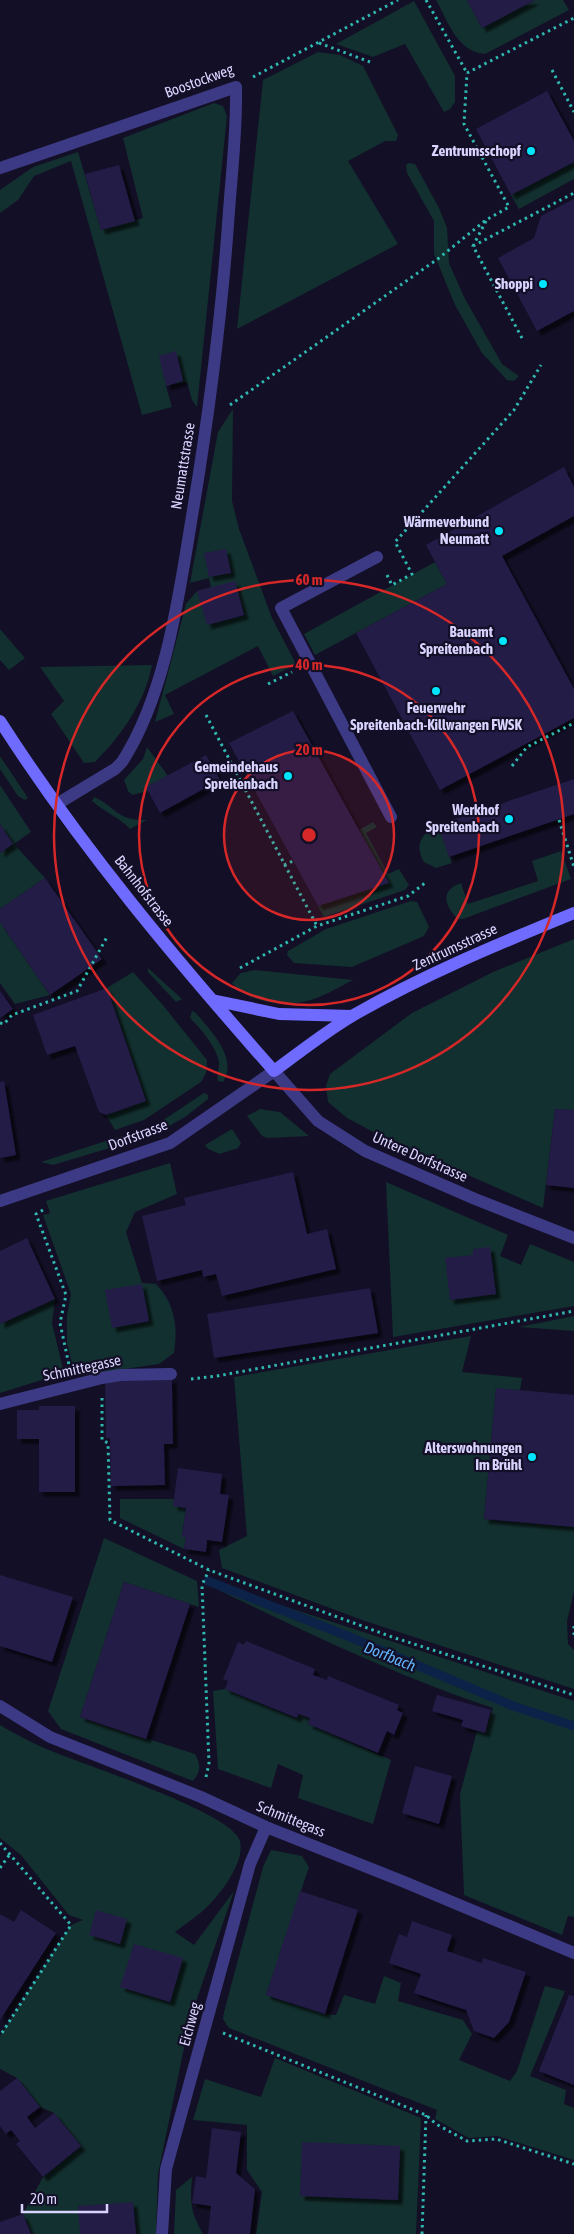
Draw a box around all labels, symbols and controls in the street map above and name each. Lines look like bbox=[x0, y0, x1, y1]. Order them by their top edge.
street label: Boostockweg bbox=[162, 60, 236, 101]
place label: Zentrumsschopf bbox=[432, 142, 522, 159]
marker: Zentrumsschopf bbox=[525, 145, 537, 157]
place label: Shoppi bbox=[495, 275, 533, 292]
marker: Shoppi bbox=[537, 278, 549, 290]
street label: Neumattstrasse bbox=[167, 421, 198, 510]
place label: Wärmeverbund Neumatt bbox=[403, 513, 490, 547]
marker: Wärmeverbund Neumatt bbox=[493, 525, 505, 537]
text: 60 m bbox=[296, 571, 323, 588]
place label: Bauamt Spreitenbach bbox=[420, 623, 494, 657]
marker: Bauamt Spreitenbach bbox=[497, 635, 509, 647]
text: 40 m bbox=[295, 656, 323, 673]
marker: Feuerwehr Spreitenbach-Killwangen FWSK bbox=[430, 685, 442, 697]
place label: Feuerwehr Spreitenbach-Killwangen FWSK bbox=[350, 699, 522, 733]
text: 20 m bbox=[296, 741, 323, 758]
place label: Gemeindehaus Spreitenbach bbox=[194, 758, 279, 792]
marker: Gemeindehaus Spreitenbach bbox=[282, 770, 294, 782]
place label: Werkhof Spreitenbach bbox=[426, 801, 500, 835]
marker: Werkhof Spreitenbach bbox=[503, 813, 515, 825]
centre of rings bbox=[300, 826, 318, 844]
street label: Bahnhofstrasse bbox=[111, 852, 177, 930]
street label: Zentrumsstrasse bbox=[410, 920, 500, 973]
street label: Dorfstrasse bbox=[106, 1115, 170, 1154]
street label: Untere Dorfstrasse bbox=[370, 1128, 471, 1185]
street label: Schmittegasse bbox=[41, 1351, 123, 1384]
place label: Alterswohnungen Im Brühl bbox=[424, 1439, 523, 1473]
marker: Alterswohnungen Im Brühl bbox=[526, 1451, 538, 1463]
water label: Dorfbach bbox=[362, 1638, 419, 1675]
street label: Schmittegass bbox=[254, 1797, 328, 1840]
street label: Eichweg bbox=[176, 2000, 204, 2048]
scale bar bbox=[22, 2182, 108, 2214]
text: 20 m bbox=[30, 2190, 57, 2207]

